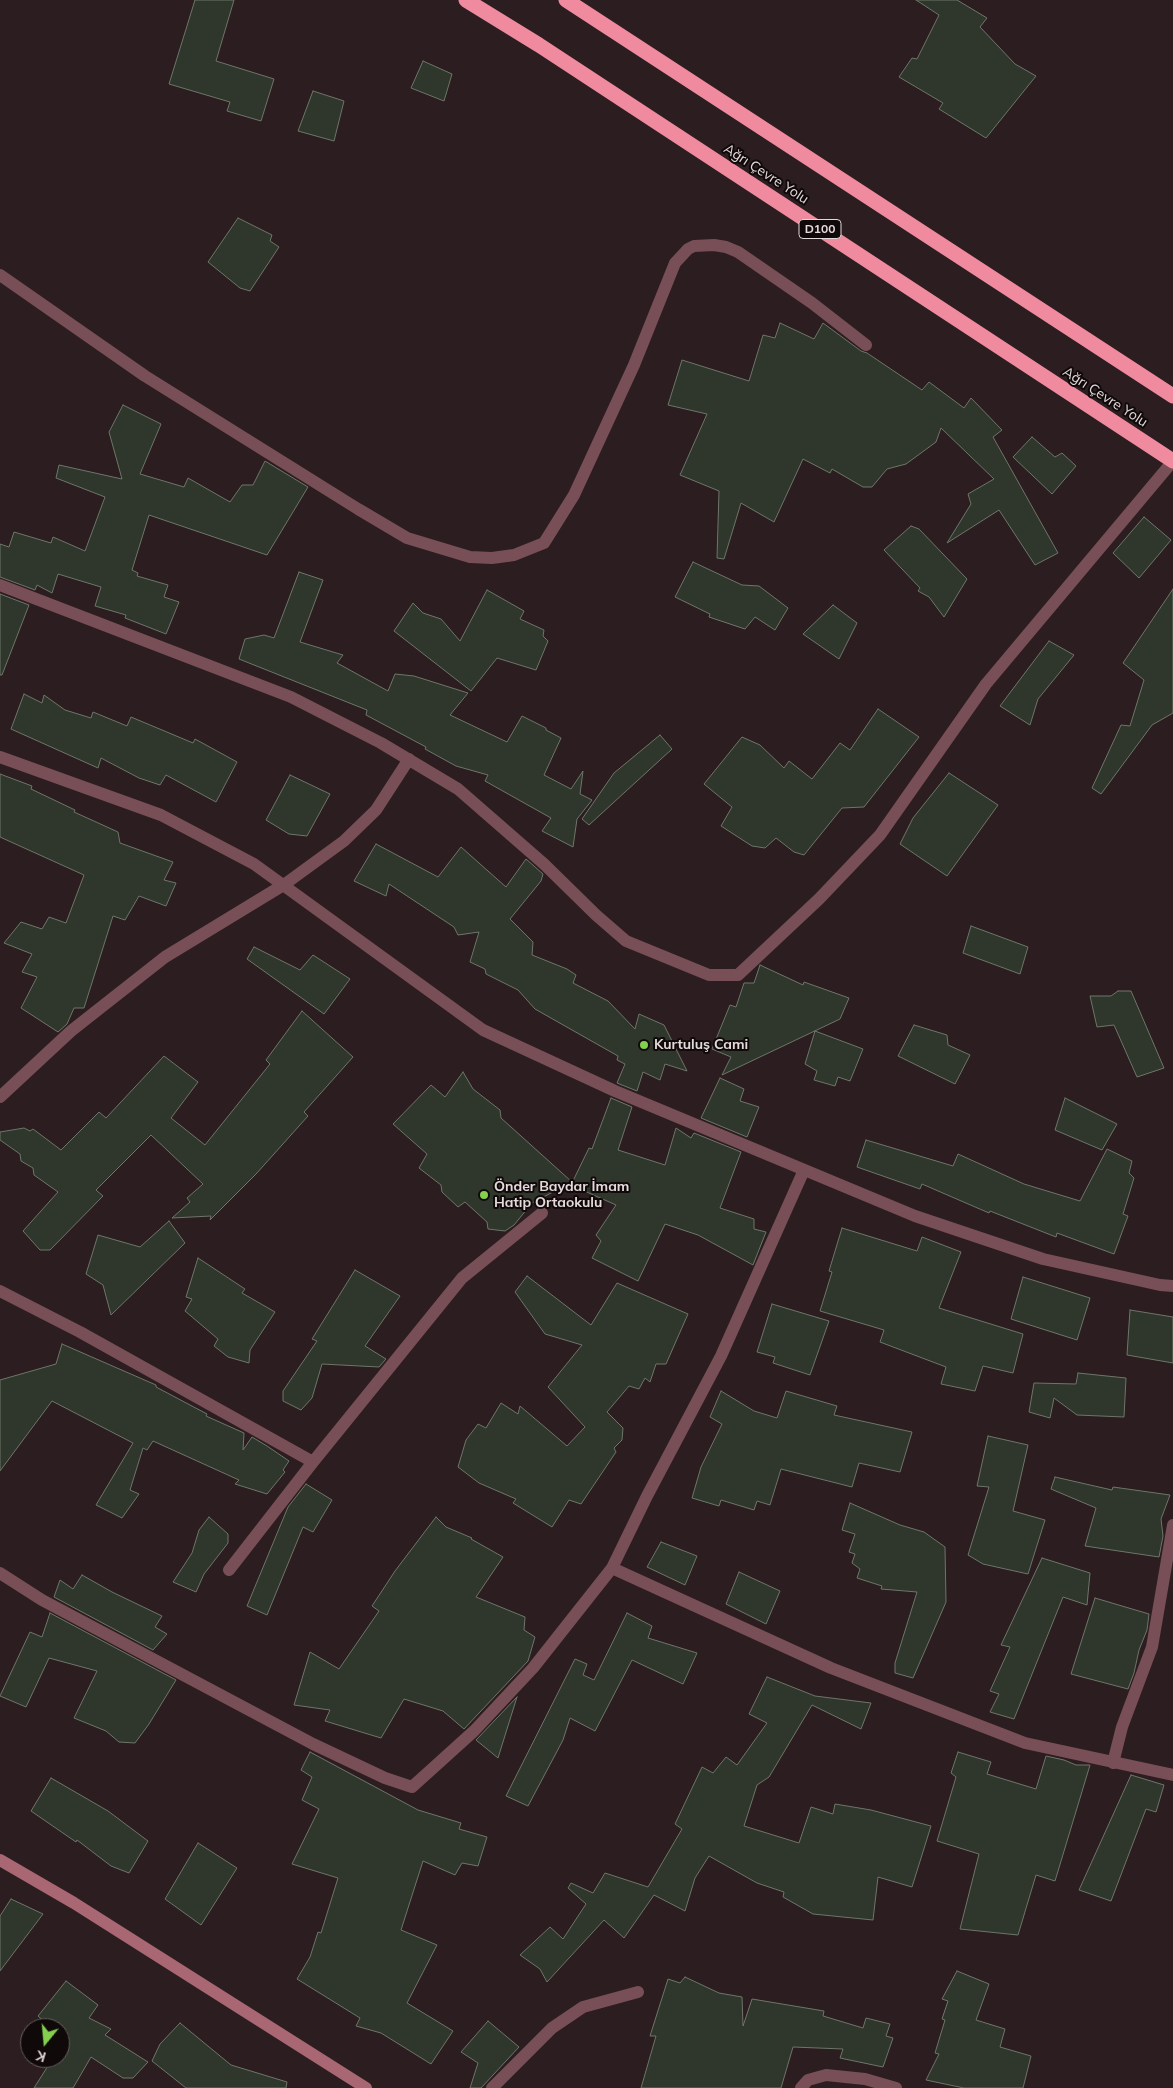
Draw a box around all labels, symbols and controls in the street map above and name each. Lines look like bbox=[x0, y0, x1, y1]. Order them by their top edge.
street label: Ağrı Çevre Yolu bbox=[720, 140, 812, 208]
road number: D100 bbox=[799, 220, 841, 238]
street label: Ağrı Çevre Yolu bbox=[1059, 363, 1151, 431]
place label: Kurtuluş Cami bbox=[654, 1037, 748, 1053]
marker: Kurtuluş Cami bbox=[638, 1039, 650, 1051]
place label: Önder Baydar İmam Hatip Ortaokulu bbox=[494, 1179, 629, 1212]
marker: Önder Baydar İmam Hatip Ortaokulu bbox=[478, 1189, 490, 1201]
north arrow bbox=[20, 2018, 70, 2068]
text: K bbox=[34, 2046, 48, 2066]

